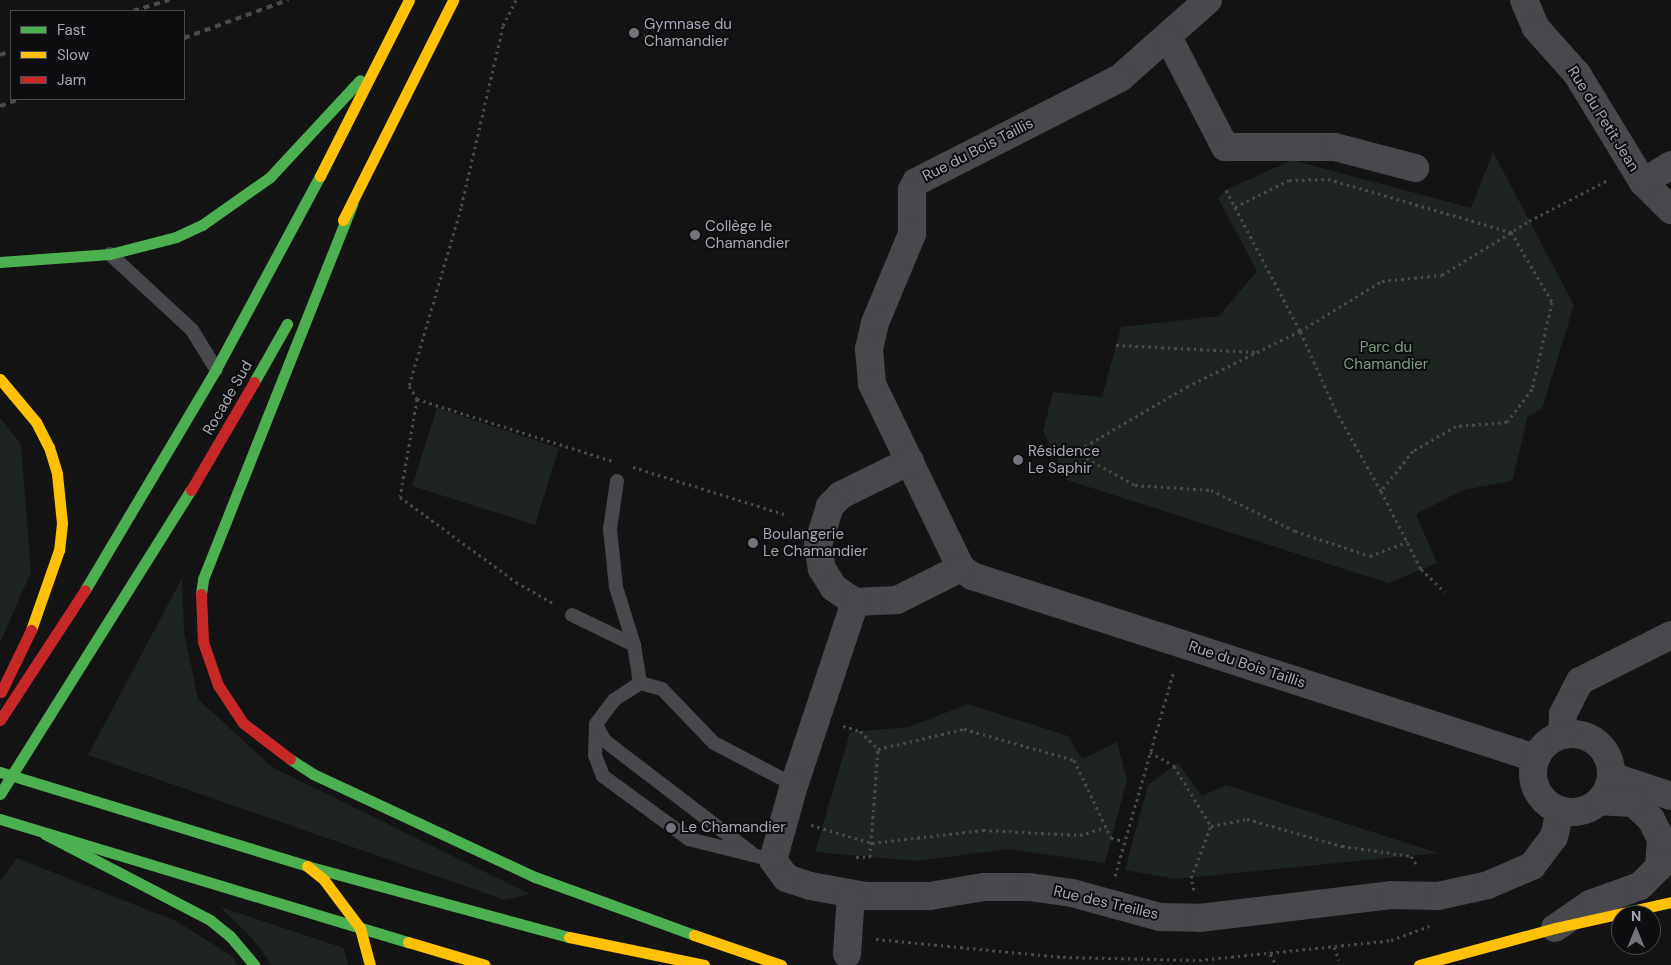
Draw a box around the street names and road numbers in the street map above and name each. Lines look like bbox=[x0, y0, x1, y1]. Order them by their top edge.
street label: Rue du Petit Jean bbox=[1563, 63, 1643, 175]
street label: Rue du Bois Taillis bbox=[920, 114, 1036, 186]
street label: Rocade Sud bbox=[200, 358, 256, 438]
street label: Rue du Bois Taillis bbox=[1186, 638, 1308, 692]
street label: Rue des Treilles bbox=[1052, 882, 1160, 924]

